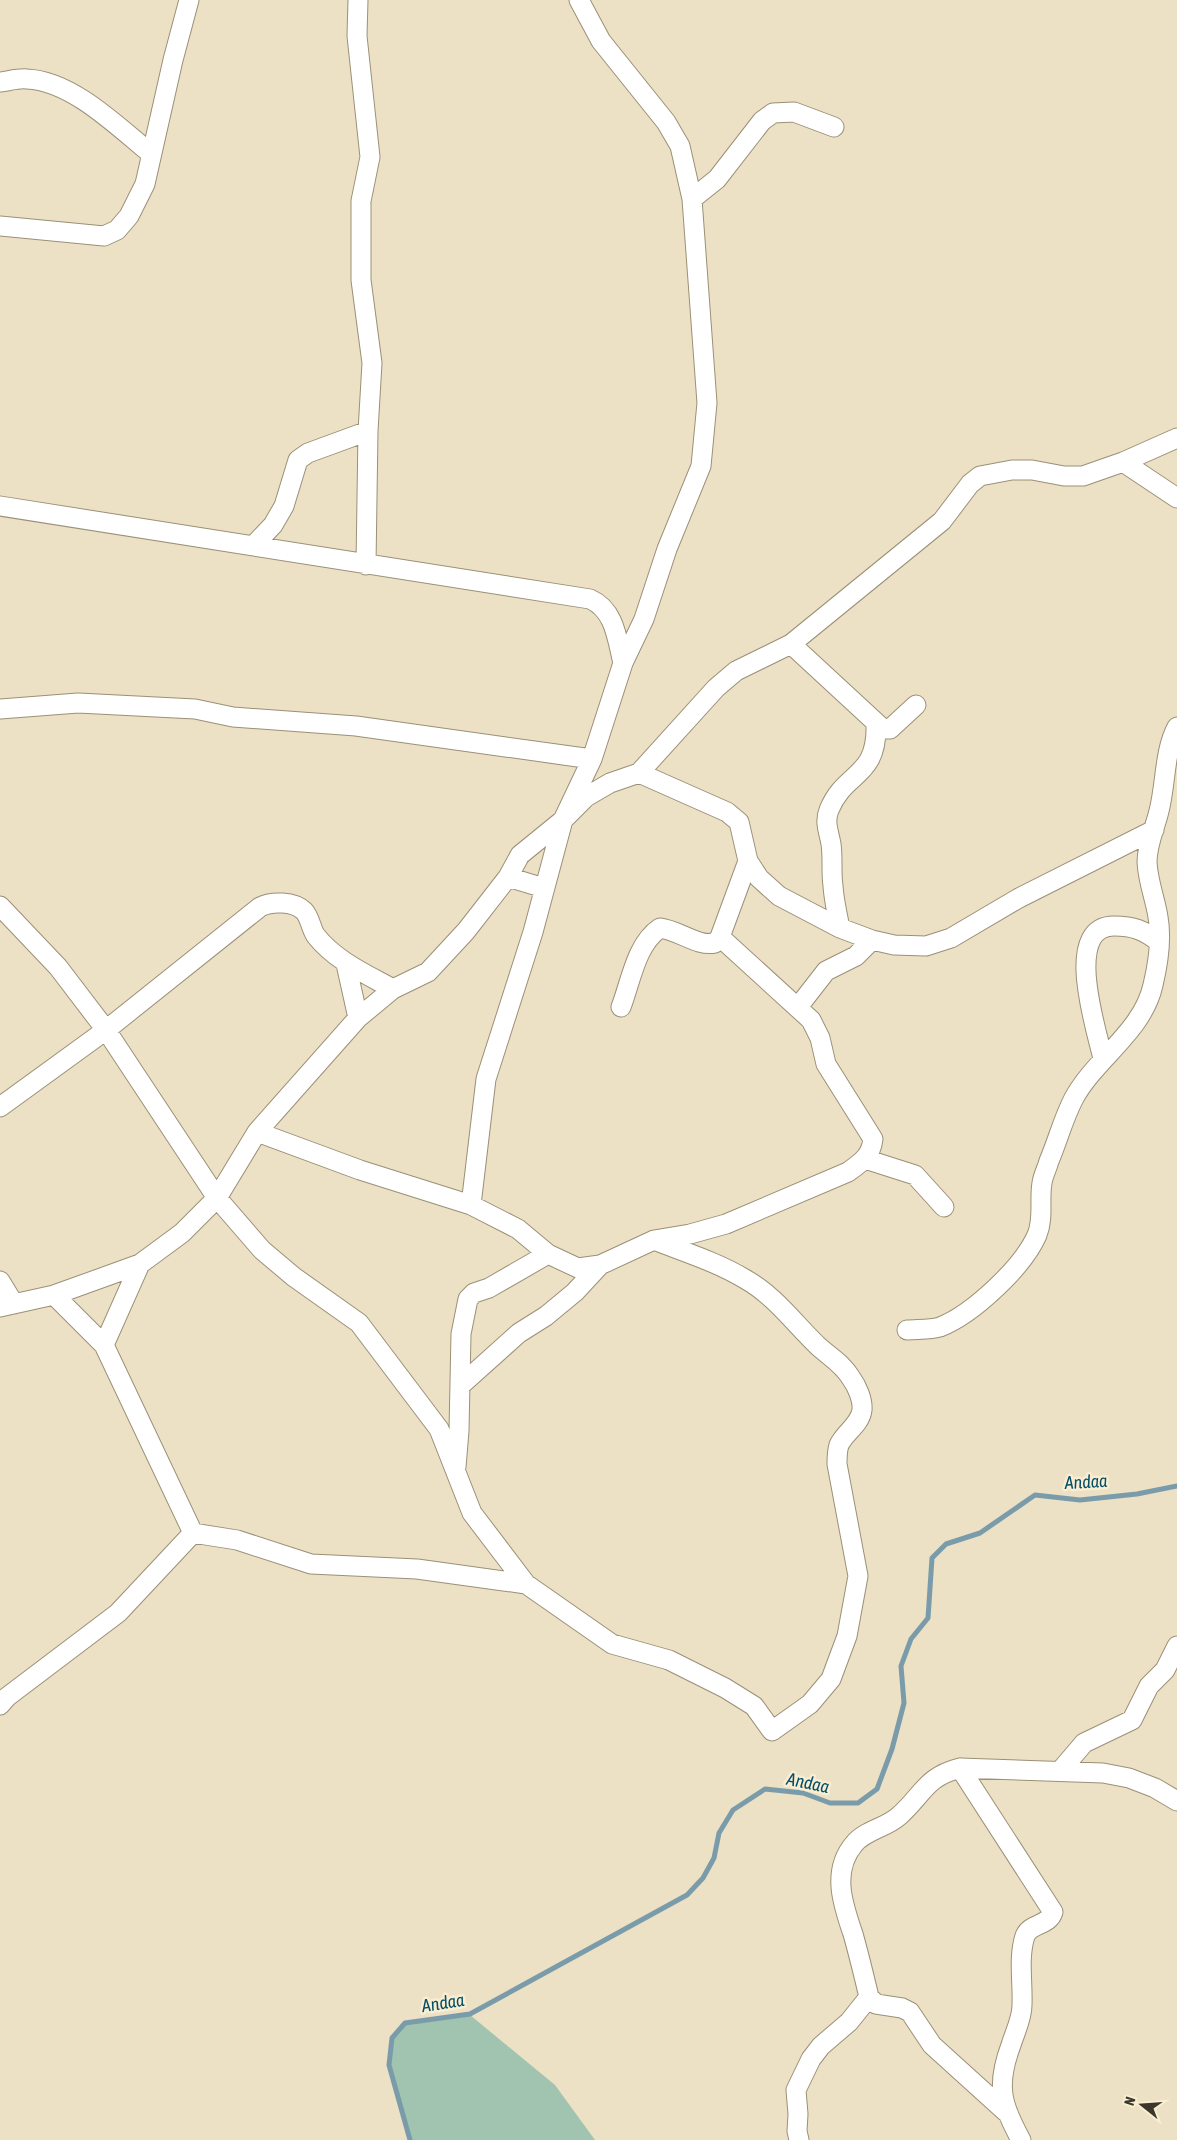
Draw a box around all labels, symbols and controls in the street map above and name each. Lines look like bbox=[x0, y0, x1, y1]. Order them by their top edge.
water label: Andaa bbox=[1063, 1470, 1109, 1493]
water label: Andaa bbox=[784, 1768, 832, 1797]
water label: Andaa bbox=[419, 1989, 466, 2016]
north arrow bbox=[1117, 2080, 1167, 2130]
text: N bbox=[1121, 2095, 1138, 2107]

